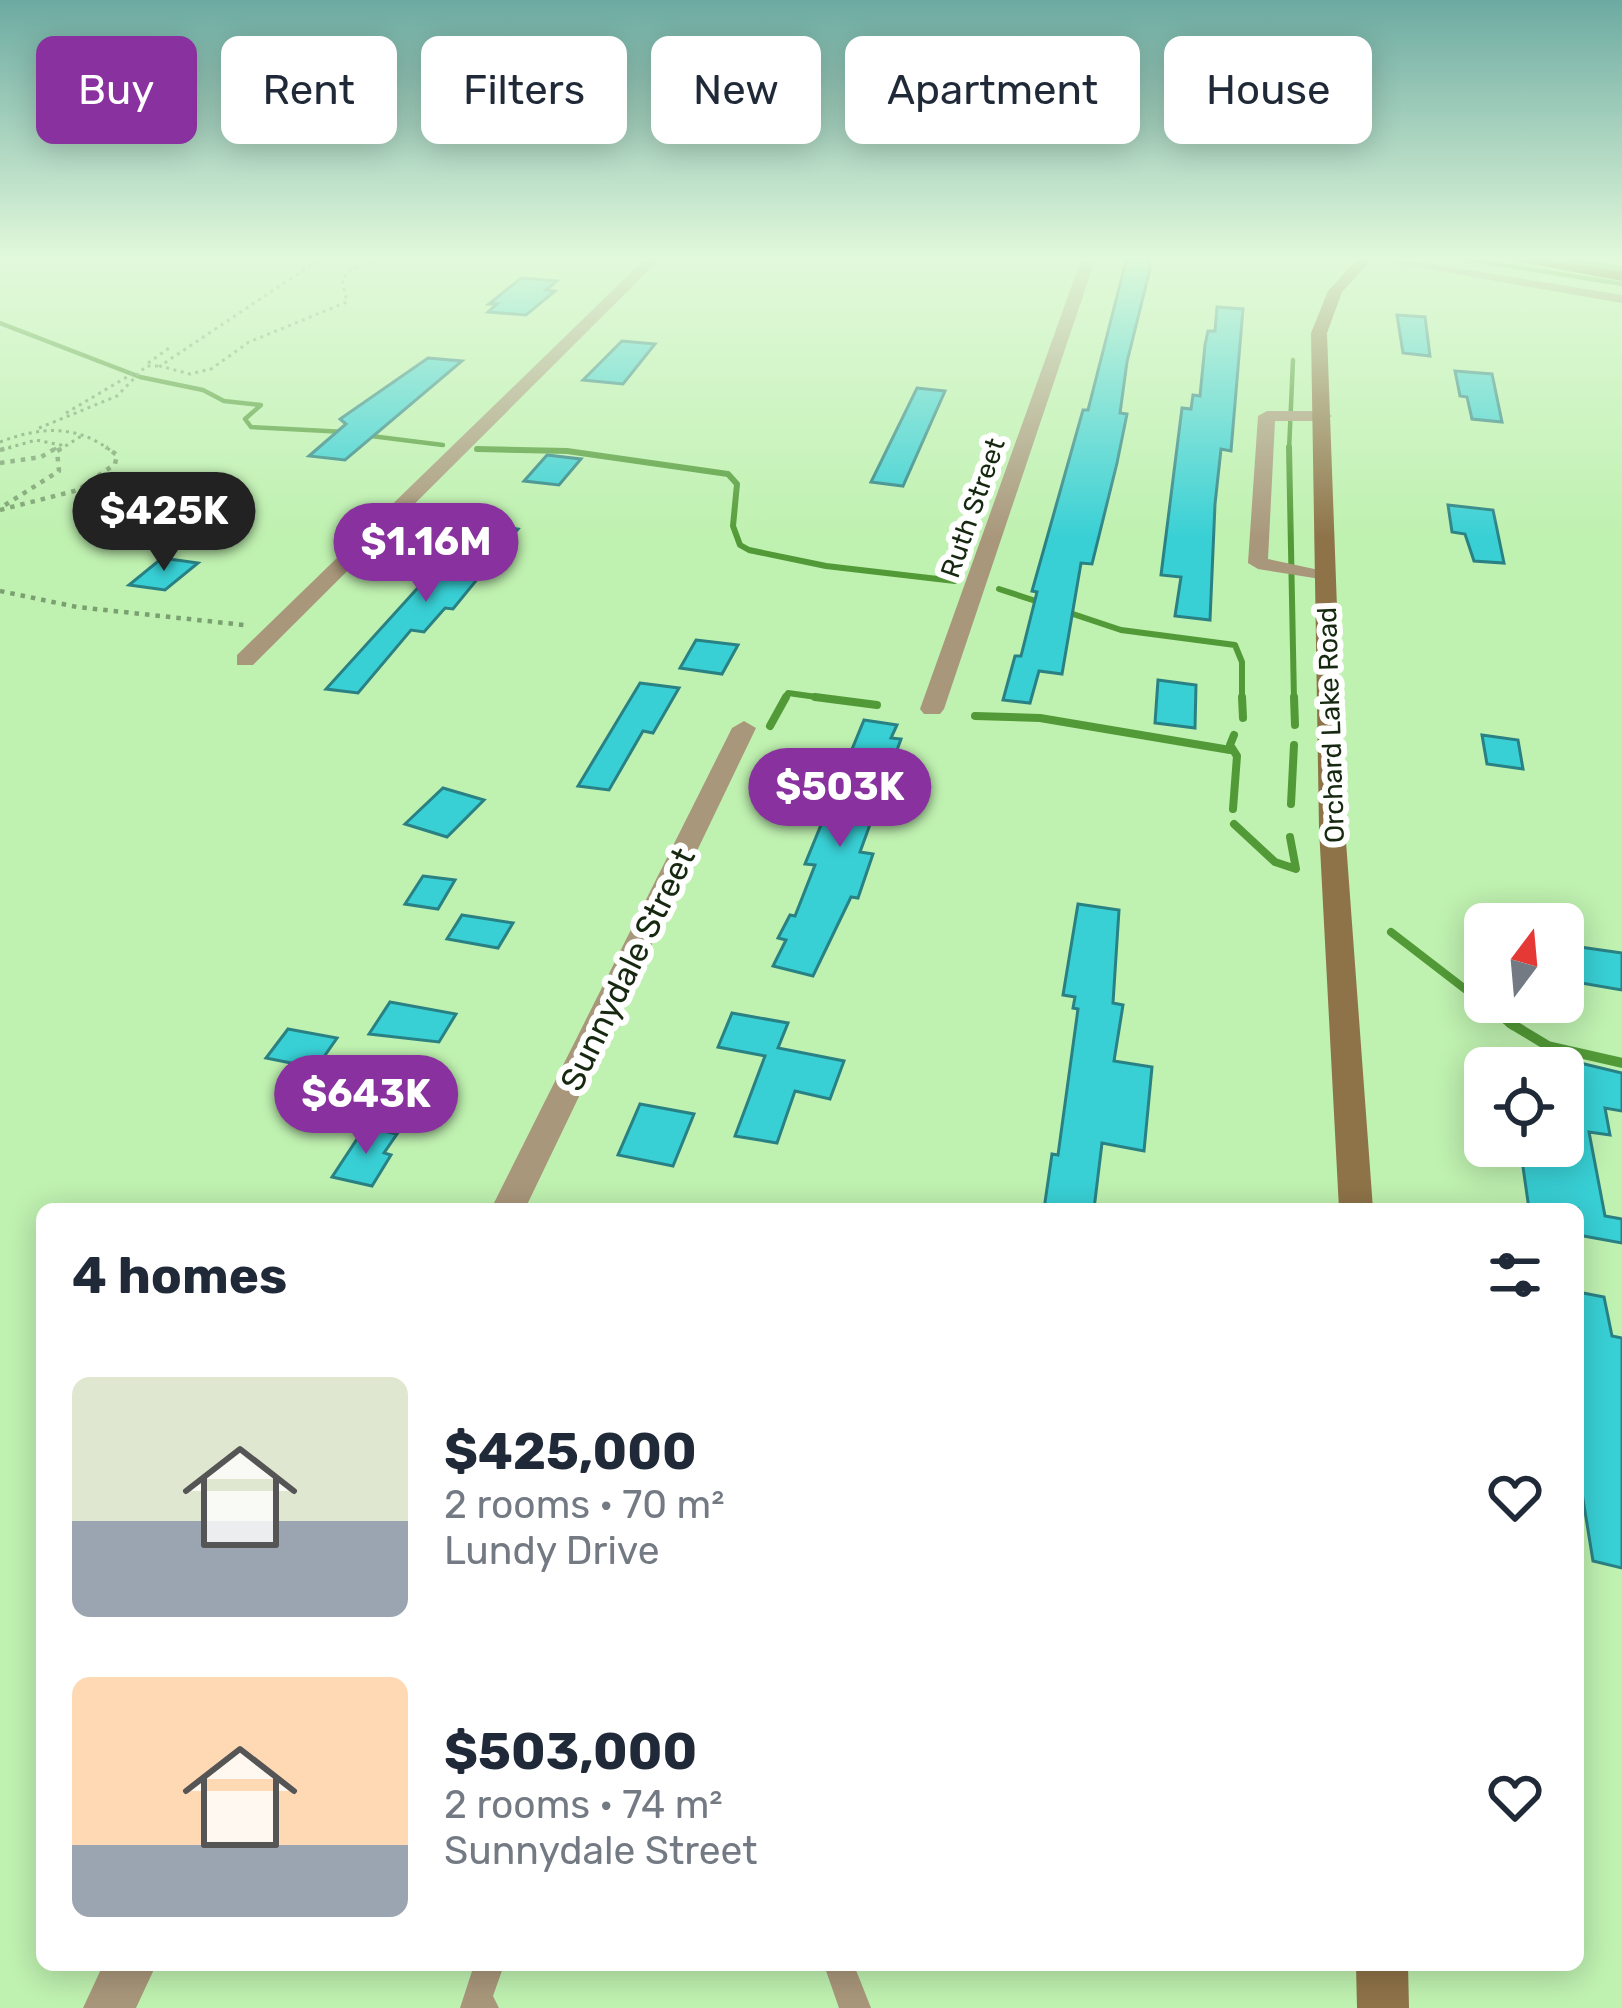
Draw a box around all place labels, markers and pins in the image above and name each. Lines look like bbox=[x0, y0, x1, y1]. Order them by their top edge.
pin: $425K bbox=[80, 472, 248, 574]
pin: $1.16M bbox=[328, 503, 524, 605]
pin: $503K bbox=[756, 748, 924, 850]
pin: $643K bbox=[282, 1055, 450, 1157]

